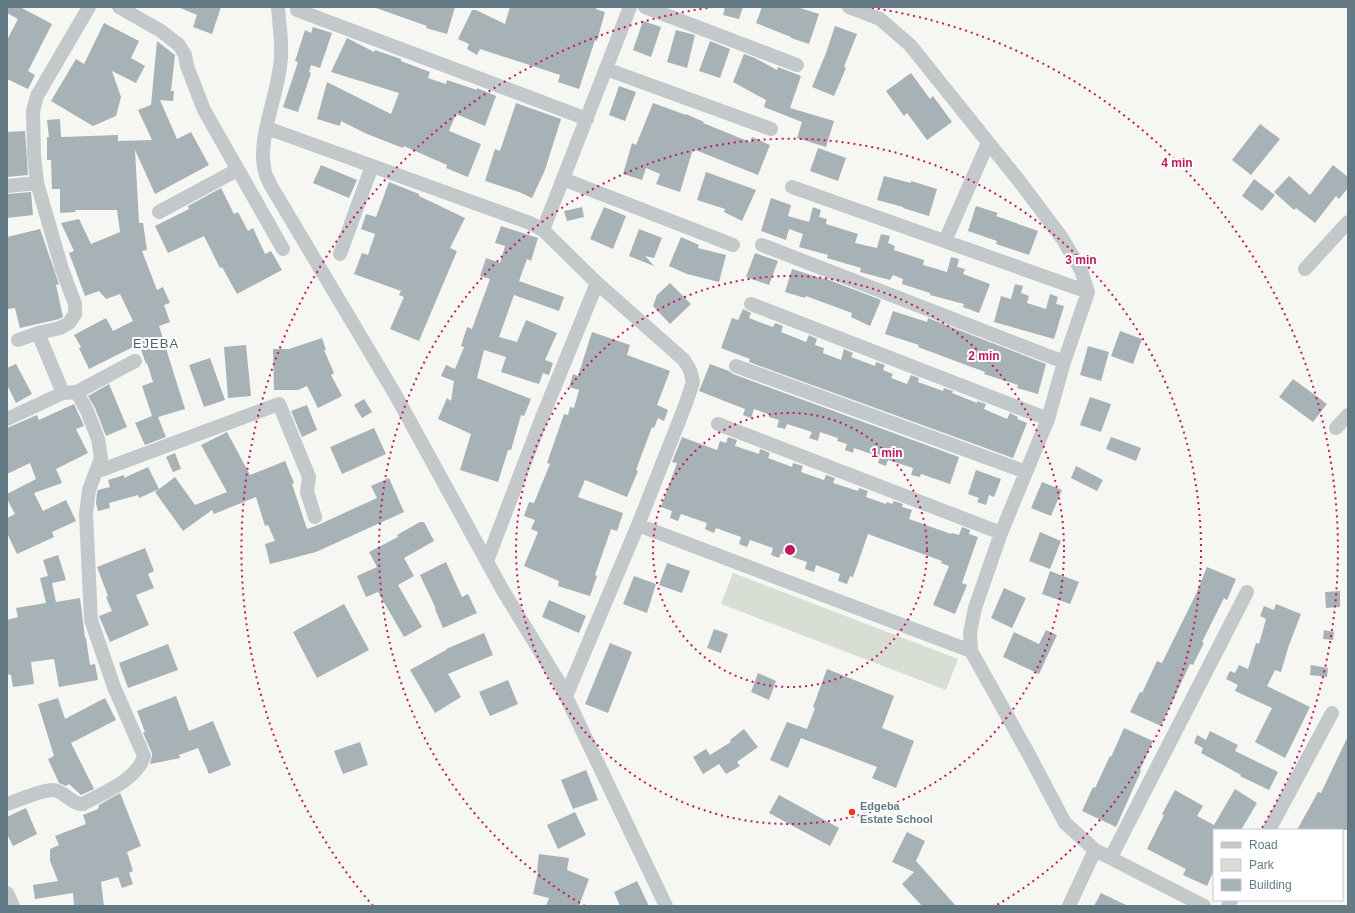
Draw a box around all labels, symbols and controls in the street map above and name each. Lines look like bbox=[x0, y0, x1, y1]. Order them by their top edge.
text: 4 min bbox=[1161, 156, 1193, 170]
text: 3 min bbox=[1065, 253, 1097, 267]
district label: EJEBA bbox=[133, 336, 179, 351]
text: 2 min bbox=[968, 349, 1000, 363]
text: 1 min bbox=[871, 446, 903, 460]
centre of rings bbox=[783, 543, 797, 557]
place label: Edgeba Estate School bbox=[860, 800, 933, 825]
marker: Edgeba Estate School bbox=[847, 807, 857, 817]
legend bbox=[1213, 829, 1343, 901]
text: Road bbox=[1249, 838, 1278, 852]
text: Park bbox=[1249, 858, 1275, 872]
text: Building bbox=[1249, 878, 1292, 892]

